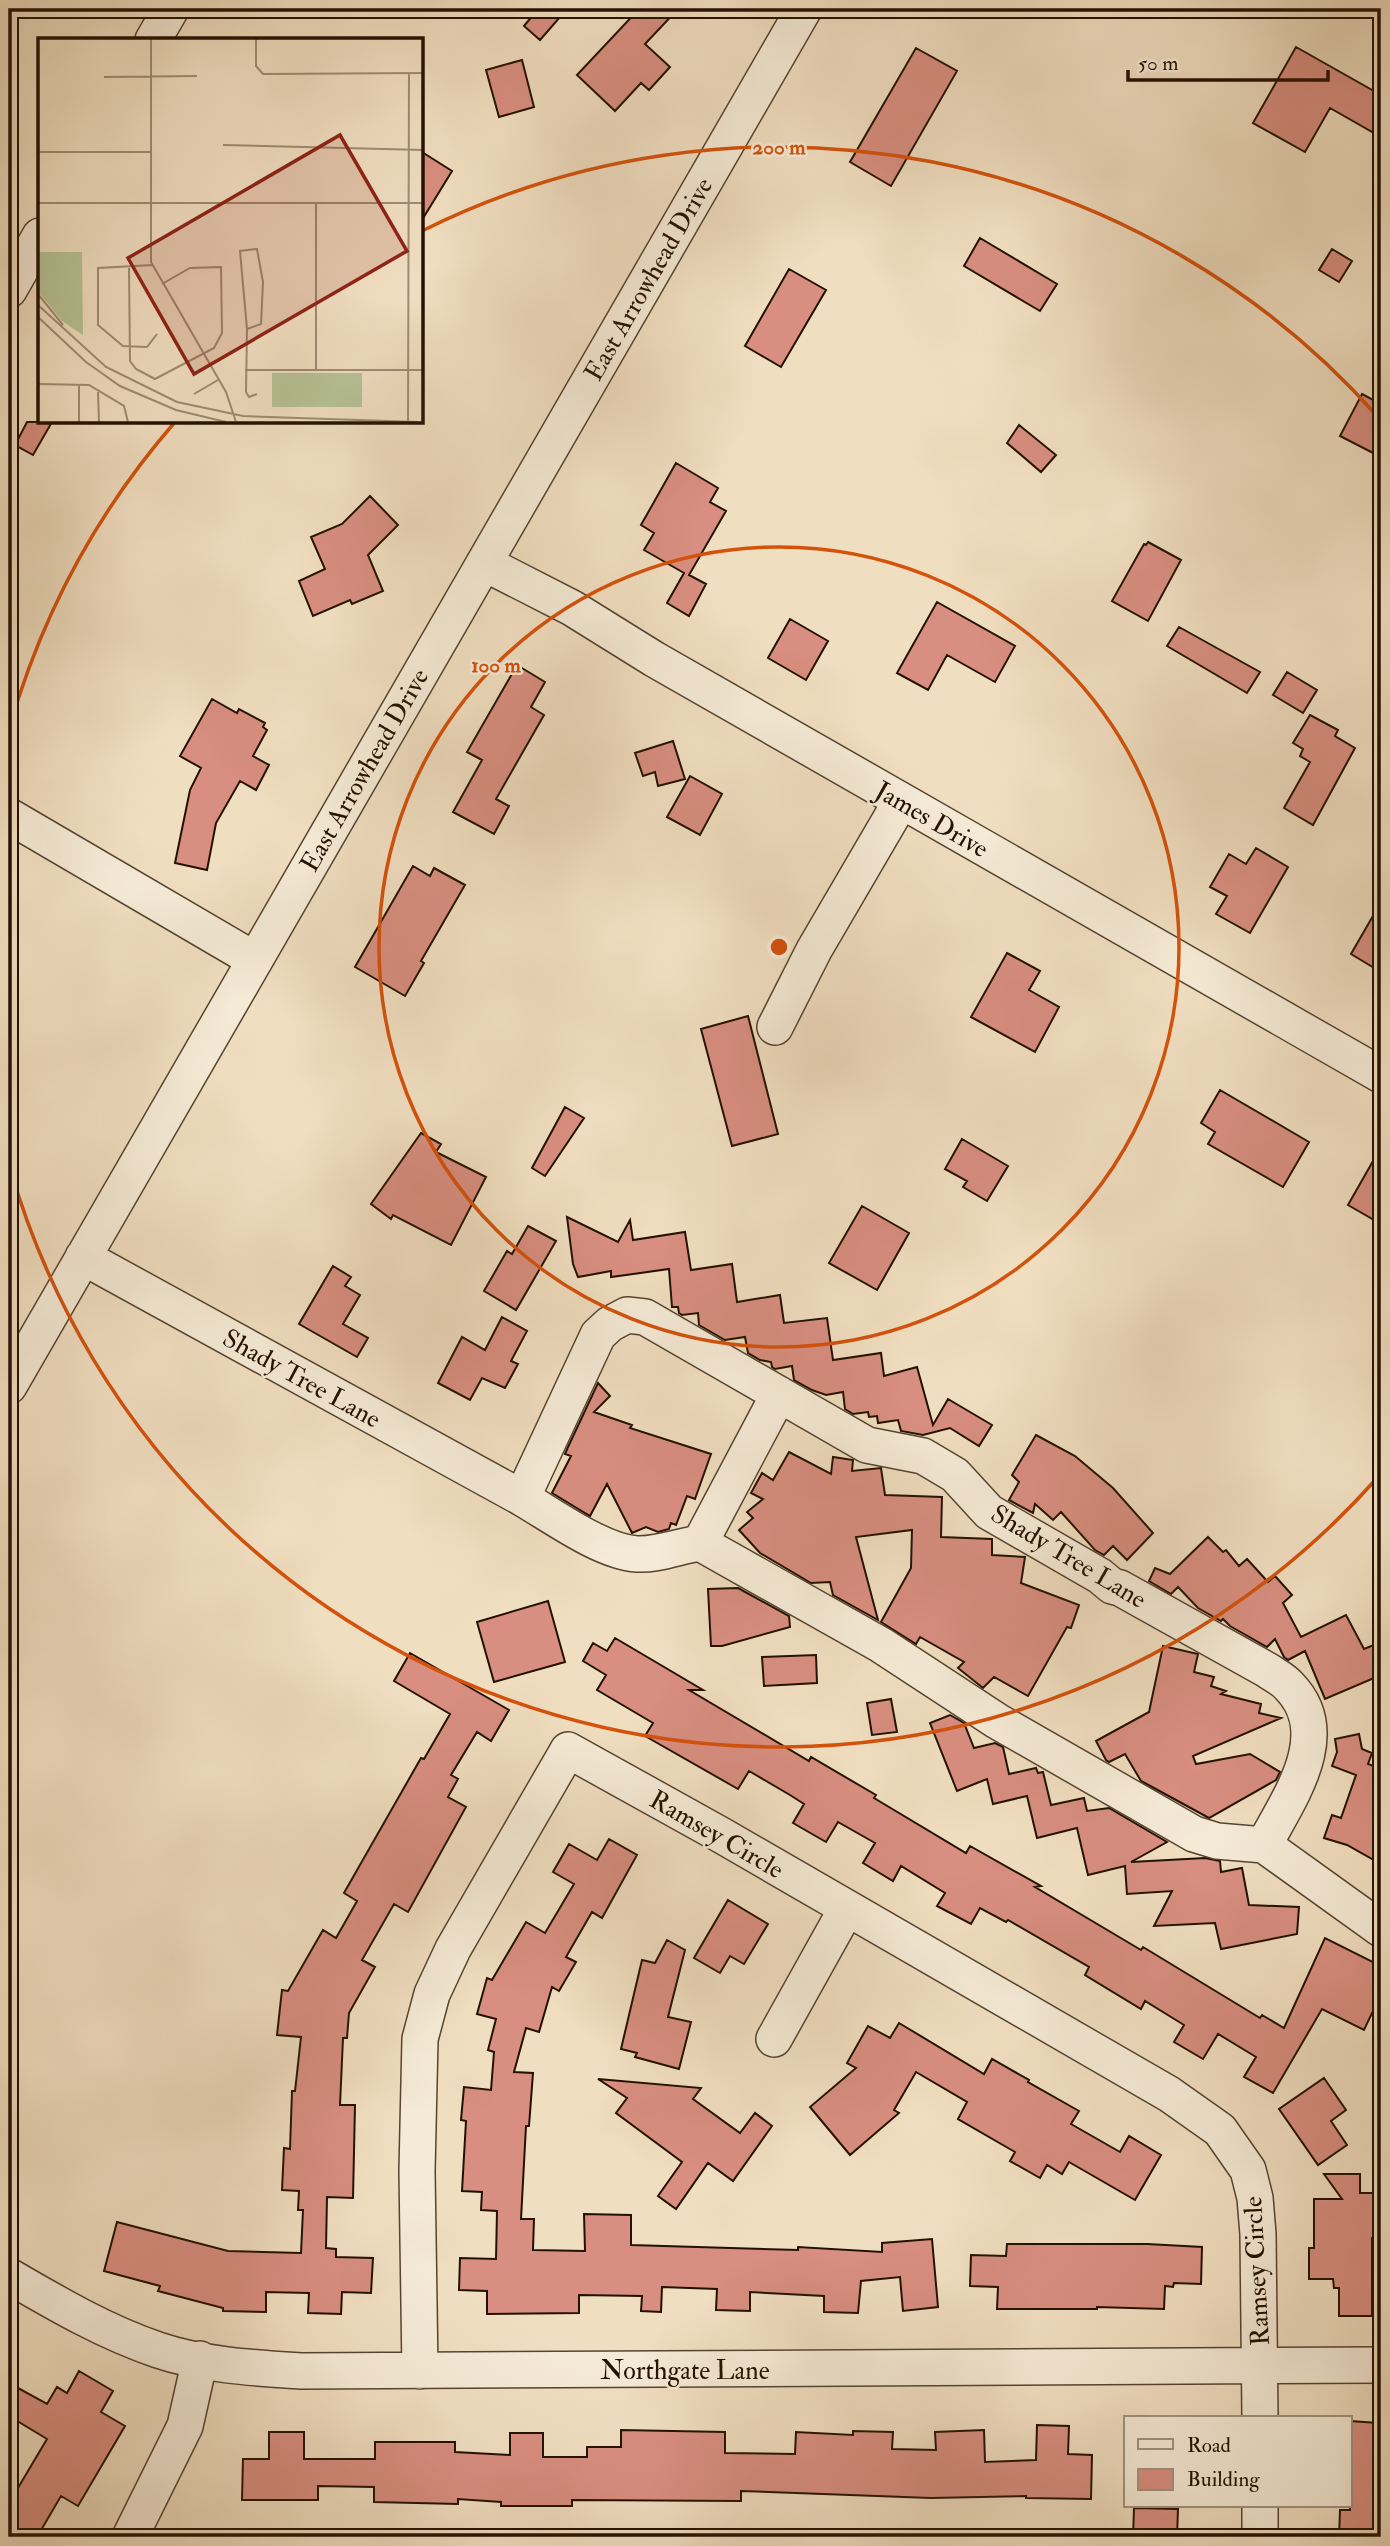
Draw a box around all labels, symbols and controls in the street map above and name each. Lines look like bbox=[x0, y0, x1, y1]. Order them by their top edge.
inset map bbox=[38, 38, 424, 424]
scale bar bbox=[1128, 38, 1327, 82]
text: 50 m bbox=[1138, 50, 1179, 77]
text: 200 m bbox=[753, 134, 806, 161]
street label: East Arrowhead Drive bbox=[578, 172, 720, 387]
text: 100 m bbox=[471, 652, 522, 679]
street label: East Arrowhead Drive bbox=[294, 663, 436, 878]
street label: James Drive bbox=[868, 774, 994, 865]
centre of rings bbox=[767, 935, 791, 959]
street label: Shady Tree Lane bbox=[217, 1322, 386, 1435]
street label: Shady Tree Lane bbox=[985, 1498, 1152, 1616]
street label: Ramsey Circle bbox=[644, 1784, 789, 1886]
street label: Ramsey Circle bbox=[1237, 2195, 1277, 2346]
street label: Northgate Lane bbox=[601, 2355, 770, 2387]
legend bbox=[1124, 2416, 1352, 2508]
text: Road bbox=[1187, 2432, 1232, 2459]
text: Building bbox=[1187, 2466, 1260, 2493]

